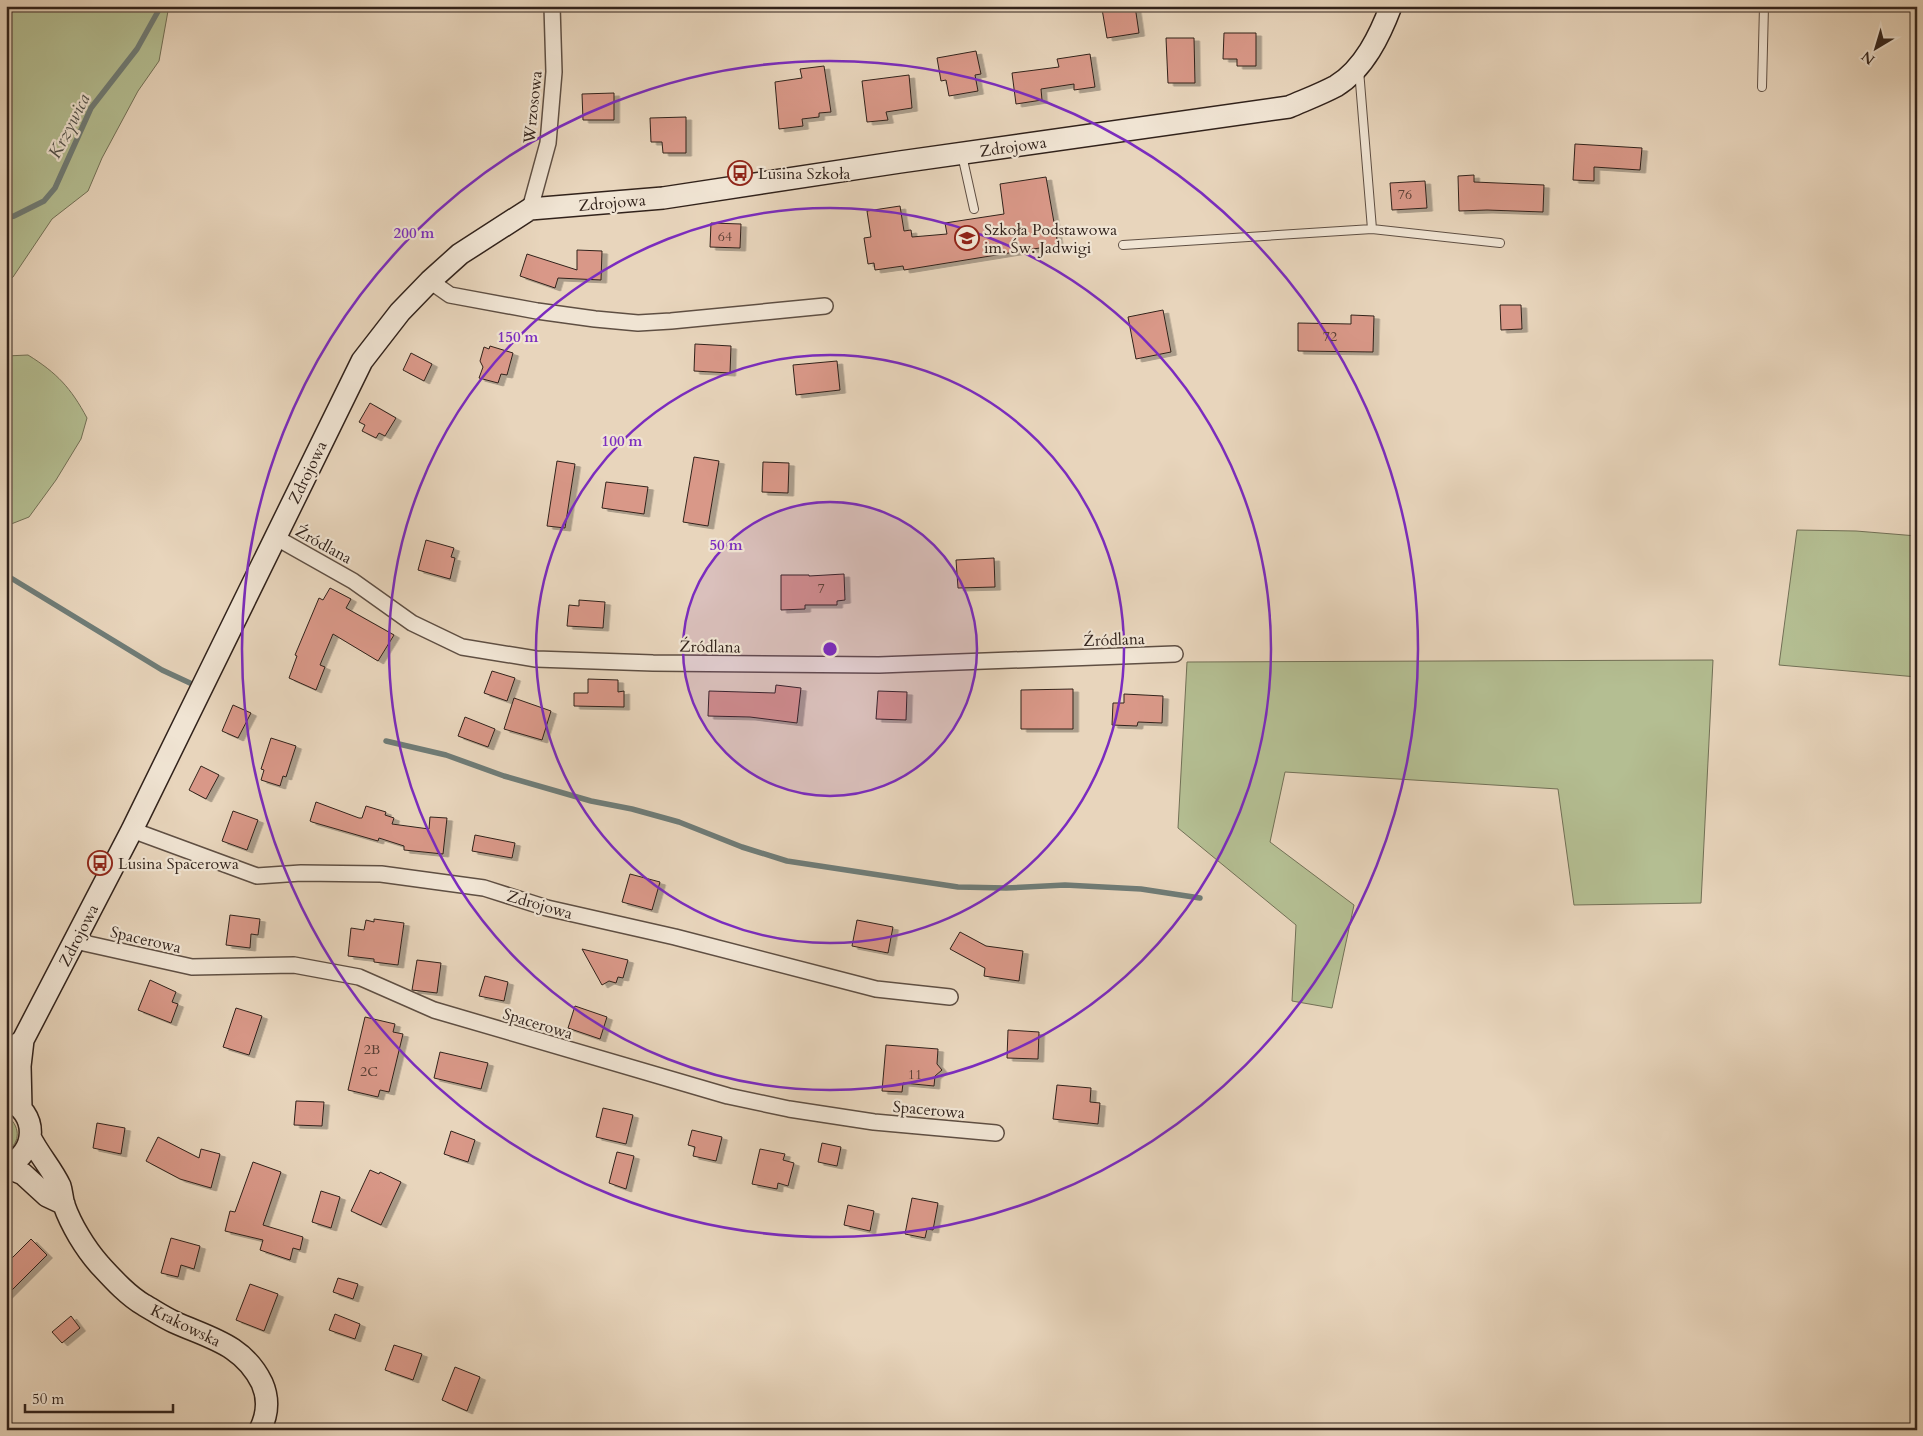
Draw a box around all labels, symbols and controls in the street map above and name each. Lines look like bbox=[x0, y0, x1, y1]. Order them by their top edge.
north arrow bbox=[1850, 22, 1900, 72]
text: N bbox=[1858, 47, 1879, 69]
street label: Wrzosowa bbox=[518, 70, 548, 146]
water label: Krzywica bbox=[42, 89, 96, 163]
street label: Zdrojowa bbox=[978, 131, 1048, 163]
bus stop icon: Lusina Szkoła bbox=[727, 160, 753, 186]
place label: Lusina Szkoła bbox=[758, 163, 850, 185]
house number: 76 bbox=[1398, 185, 1412, 204]
street label: Zdrojowa bbox=[578, 189, 647, 217]
place label: Szkoła Podstawowa im. Św. Jadwigi bbox=[984, 219, 1117, 259]
text: 200 m bbox=[394, 223, 435, 243]
school or university icon: Szkoła Podstawowa im. Św. Jadwigi bbox=[954, 225, 980, 251]
house number: 64 bbox=[718, 227, 732, 246]
text: 150 m bbox=[498, 327, 539, 347]
house number: 72 bbox=[1323, 327, 1337, 346]
text: 100 m bbox=[602, 431, 643, 451]
street label: Zdrojowa bbox=[283, 437, 333, 508]
street label: Źródlana bbox=[291, 520, 356, 569]
text: 50 m bbox=[709, 535, 743, 555]
house number: 7 bbox=[817, 579, 825, 598]
street label: Źródlana bbox=[1083, 628, 1145, 652]
street label: Źródlana bbox=[679, 635, 741, 659]
centre of rings bbox=[821, 640, 839, 658]
bus stop icon: Lusina Spacerowa bbox=[87, 850, 113, 876]
place label: Lusina Spacerowa bbox=[118, 853, 239, 875]
street label: Zdrojowa bbox=[504, 885, 575, 925]
street label: Zdrojowa bbox=[54, 900, 104, 970]
street label: Spacerowa bbox=[108, 921, 184, 959]
street label: Spacerowa bbox=[500, 1003, 576, 1045]
house number: 2B bbox=[364, 1040, 380, 1059]
house number: 2C bbox=[360, 1062, 378, 1081]
house number: 11 bbox=[908, 1065, 922, 1084]
street label: Spacerowa bbox=[892, 1096, 966, 1124]
street label: Krakowska bbox=[147, 1299, 224, 1352]
scale bar bbox=[25, 1381, 172, 1413]
text: 50 m bbox=[32, 1389, 64, 1409]

